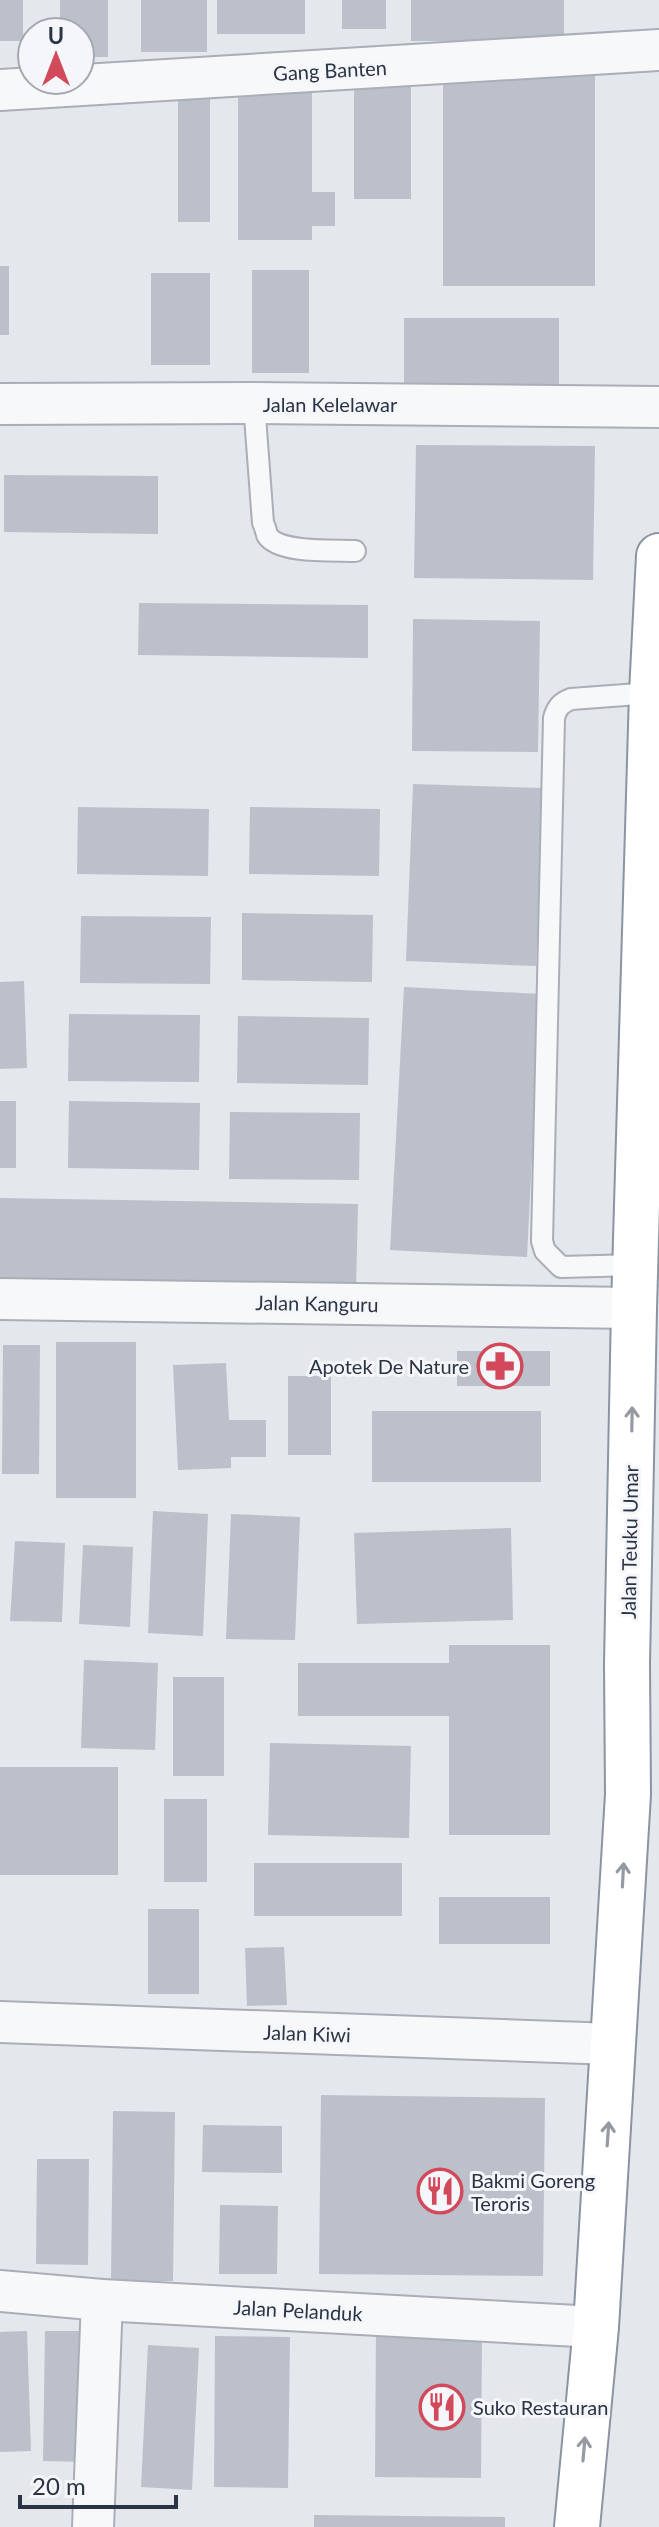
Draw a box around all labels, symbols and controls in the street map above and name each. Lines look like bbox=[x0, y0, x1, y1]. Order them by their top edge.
north arrow bbox=[16, 16, 96, 96]
text: U bbox=[48, 22, 64, 49]
street label: Gang Banten bbox=[273, 55, 387, 85]
street label: Jalan Kelelawar bbox=[263, 392, 398, 416]
street label: Jalan Kanguru bbox=[255, 1290, 379, 1316]
pharmacy icon: Apotek De Nature bbox=[476, 1342, 524, 1390]
place label: Apotek De Nature bbox=[309, 1354, 469, 1378]
one-way arrow bbox=[624, 1406, 639, 1433]
street label: Jalan Teuku Umar bbox=[616, 1464, 642, 1619]
one-way arrow bbox=[616, 1862, 631, 1889]
street label: Jalan Kiwi bbox=[263, 2019, 351, 2047]
one-way arrow bbox=[601, 2121, 616, 2148]
restaurant icon: Bakmi Goreng Teroris bbox=[416, 2167, 464, 2215]
place label: Bakmi Goreng Teroris bbox=[471, 2168, 595, 2215]
street label: Jalan Pelanduk bbox=[233, 2295, 364, 2325]
restaurant icon: Suko Restauran bbox=[418, 2383, 466, 2431]
place label: Suko Restauran bbox=[473, 2395, 608, 2419]
one-way arrow bbox=[577, 2436, 592, 2463]
scale bar bbox=[20, 2459, 176, 2509]
text: 20 m bbox=[32, 2471, 86, 2500]

